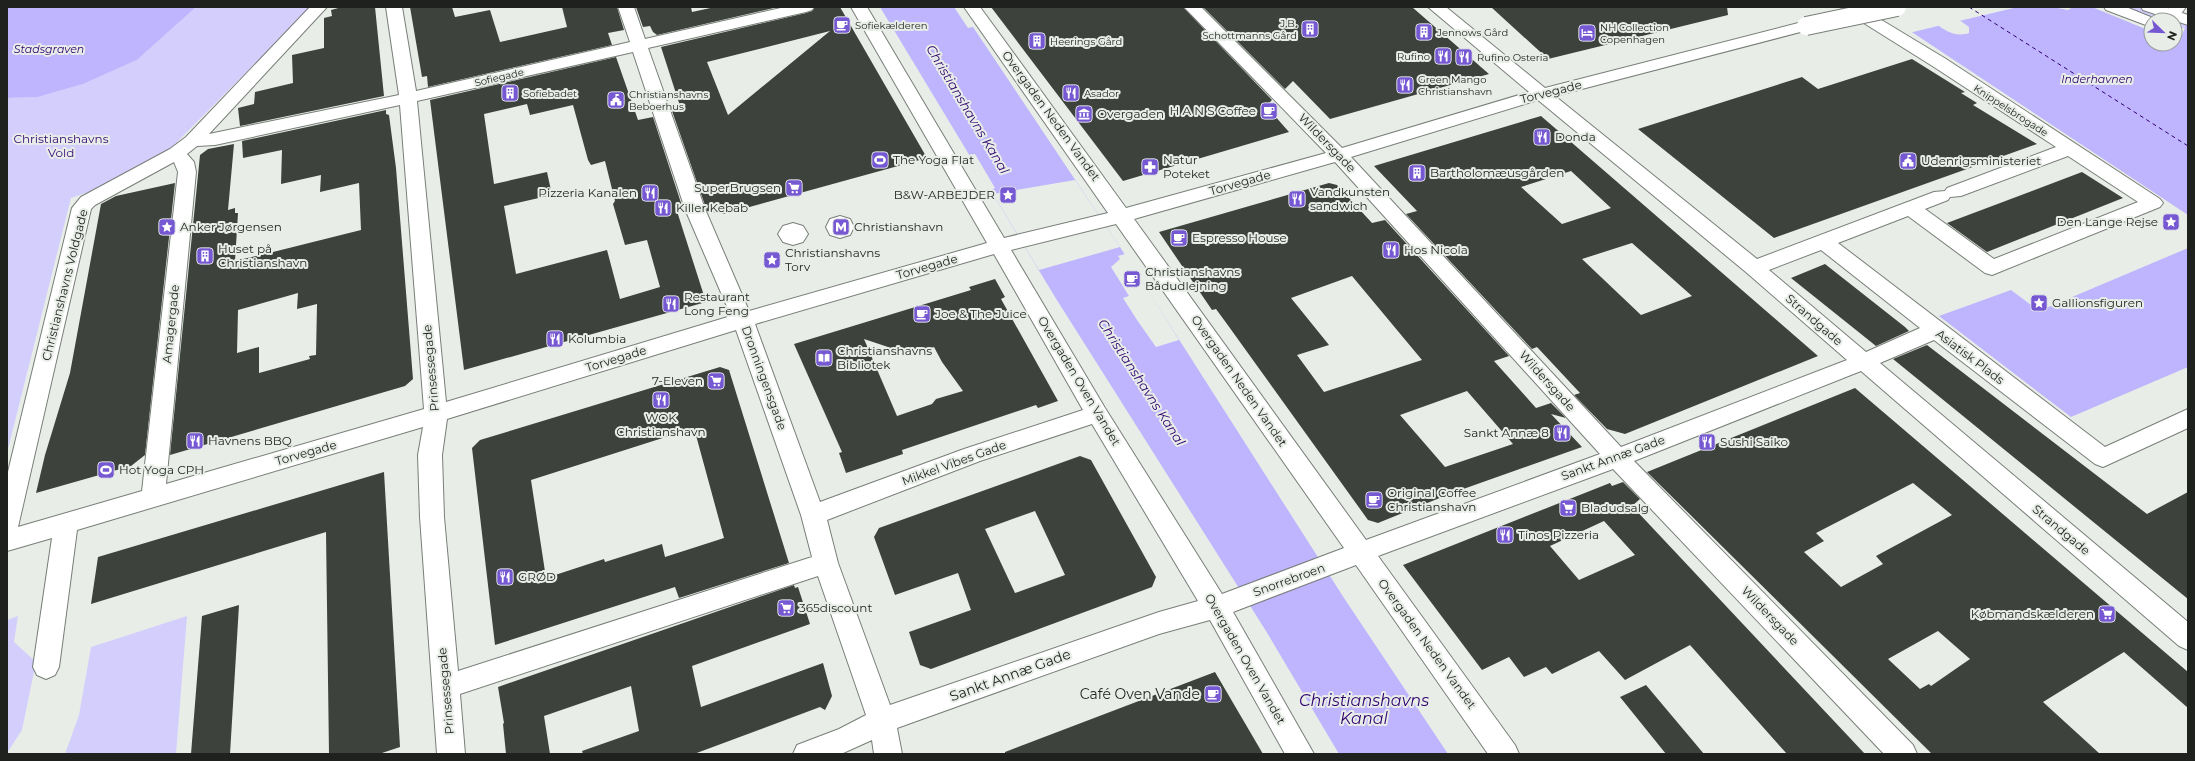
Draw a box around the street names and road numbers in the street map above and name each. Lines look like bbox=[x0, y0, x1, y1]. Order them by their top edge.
street label: Overgaden Neden Vandet bbox=[999, 48, 1104, 184]
street label: Sofiegade bbox=[473, 66, 525, 89]
street label: Torvegade bbox=[1518, 77, 1583, 106]
street label: Knippelsbrogade bbox=[1971, 82, 2050, 139]
street label: Wildersgade bbox=[1295, 110, 1359, 175]
street label: Torvegade bbox=[1208, 167, 1272, 198]
street label: Christianshavns Voldgade bbox=[38, 208, 91, 362]
street label: Torvegade bbox=[895, 251, 959, 282]
street label: Amagergade bbox=[159, 284, 182, 364]
street label: Strandgade bbox=[1783, 291, 1846, 348]
street label: Overgaden Neden Vandet bbox=[1188, 312, 1291, 449]
street label: Overgaden Oven Vandet bbox=[1035, 313, 1124, 448]
street label: Prinsessegade bbox=[419, 324, 442, 412]
street label: Dronningensgade bbox=[739, 324, 790, 432]
street label: Asiatisk Plads bbox=[1933, 326, 2008, 387]
street label: Torvegade bbox=[584, 342, 648, 375]
street label: Wildersgade bbox=[1516, 347, 1578, 414]
street label: Sankt Annæ Gade bbox=[1559, 432, 1667, 483]
street label: Torvegade bbox=[274, 437, 338, 468]
street label: Mikkel Vibes Gade bbox=[900, 437, 1008, 488]
street label: Strandgade bbox=[2029, 501, 2093, 558]
street label: Snorrebroen bbox=[1251, 560, 1327, 599]
street label: Overgaden Neden Vandet bbox=[1375, 576, 1480, 712]
street label: Wildersgade bbox=[1738, 583, 1802, 648]
street label: Overgaden Oven Vandet bbox=[1202, 591, 1289, 727]
street label: Sankt Annæ Gade bbox=[947, 645, 1073, 705]
street label: Prinsessegade bbox=[434, 647, 457, 735]

